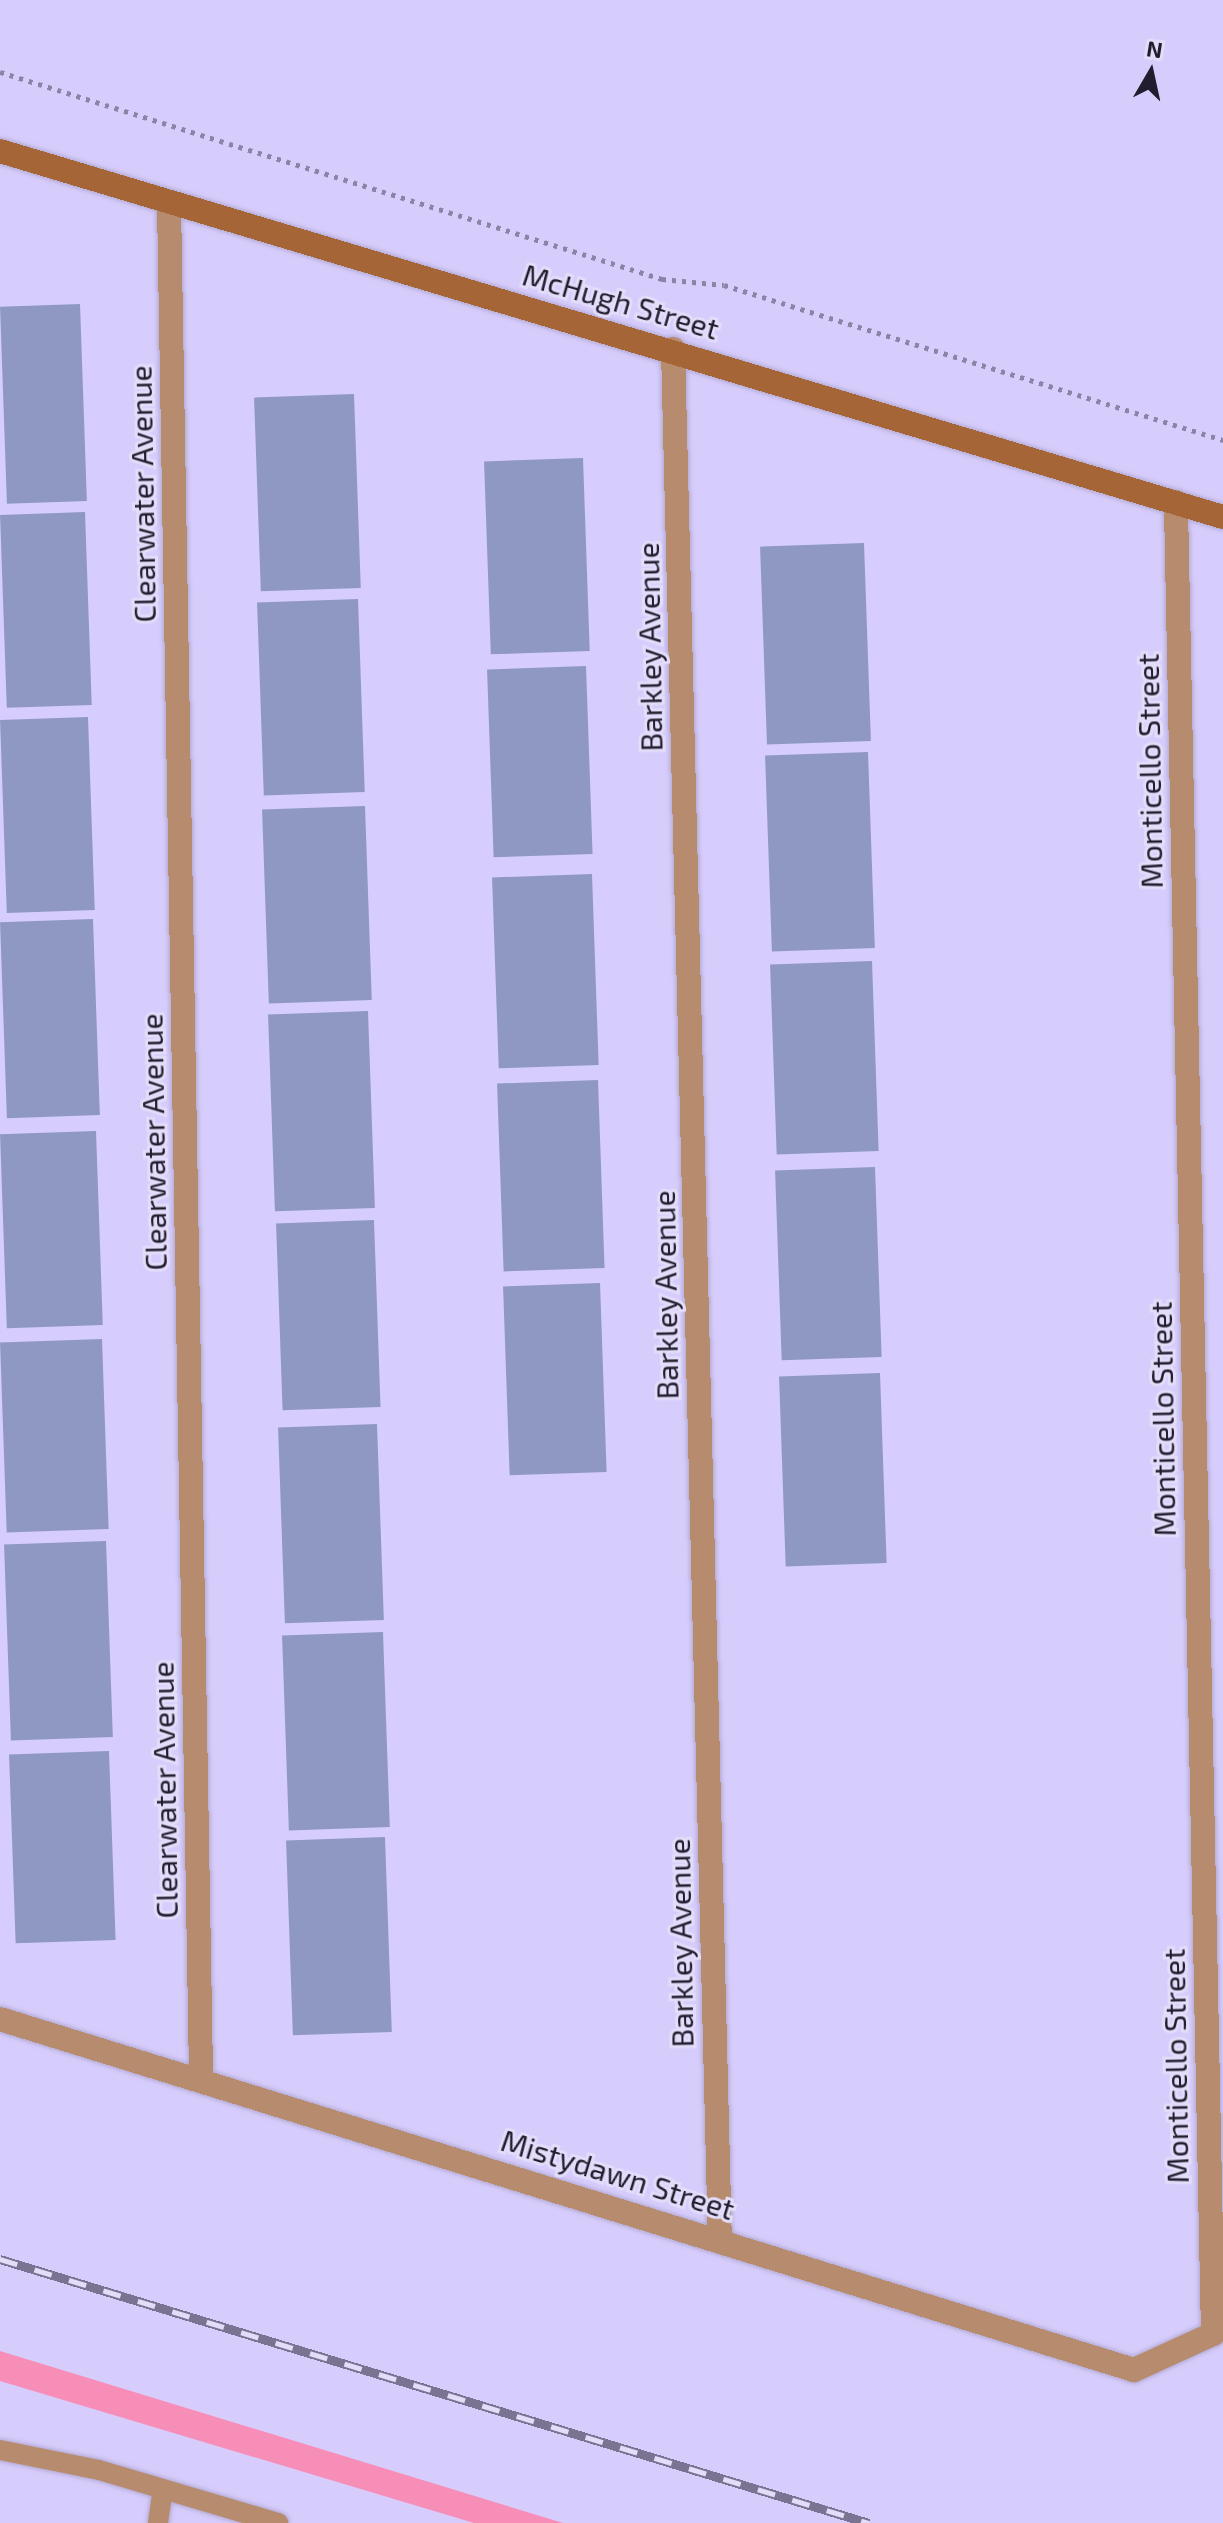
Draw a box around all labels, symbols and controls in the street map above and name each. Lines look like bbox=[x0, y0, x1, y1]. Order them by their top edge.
north arrow bbox=[1111, 32, 1191, 112]
text: N bbox=[1145, 34, 1165, 62]
street label: McHugh Street bbox=[519, 256, 723, 346]
street label: Clearwater Avenue bbox=[122, 364, 162, 624]
street label: Barkley Avenue bbox=[629, 542, 669, 752]
street label: Monticello Street bbox=[1129, 653, 1169, 889]
street label: Clearwater Avenue bbox=[133, 1012, 173, 1272]
street label: Barkley Avenue bbox=[645, 1190, 685, 1400]
street label: Monticello Street bbox=[1142, 1301, 1182, 1537]
street label: Clearwater Avenue bbox=[144, 1660, 184, 1920]
street label: Barkley Avenue bbox=[660, 1838, 700, 2048]
street label: Monticello Street bbox=[1155, 1948, 1195, 2184]
street label: Mistydawn Street bbox=[497, 2121, 739, 2227]

